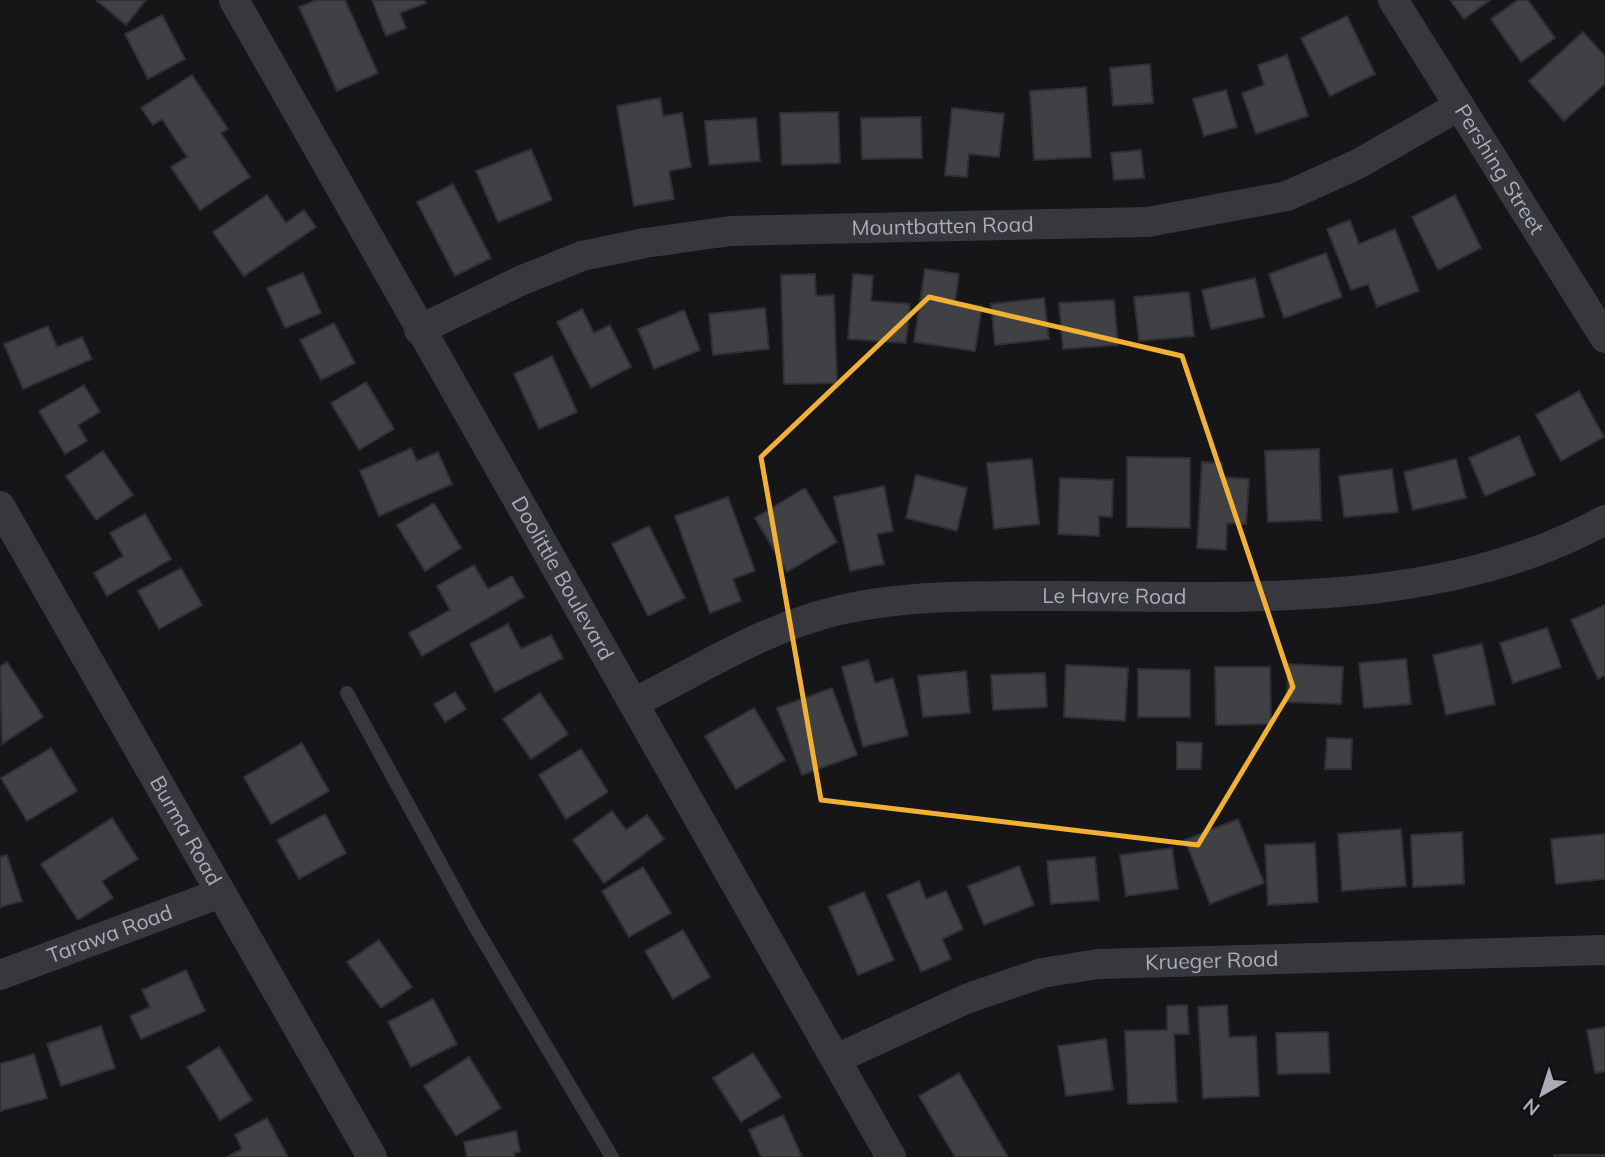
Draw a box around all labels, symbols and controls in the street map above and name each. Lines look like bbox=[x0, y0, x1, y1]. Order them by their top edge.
street label: Pershing Street bbox=[1450, 99, 1551, 239]
street label: Mountbatten Road bbox=[851, 210, 1034, 240]
street label: Doolittle Boulevard bbox=[506, 491, 620, 664]
street label: Le Havre Road bbox=[1042, 582, 1186, 609]
street label: Burma Road bbox=[145, 771, 228, 890]
street label: Tarawa Road bbox=[43, 898, 175, 968]
street label: Krueger Road bbox=[1145, 945, 1279, 975]
north arrow bbox=[1507, 1059, 1577, 1129]
text: N bbox=[1518, 1093, 1544, 1121]

